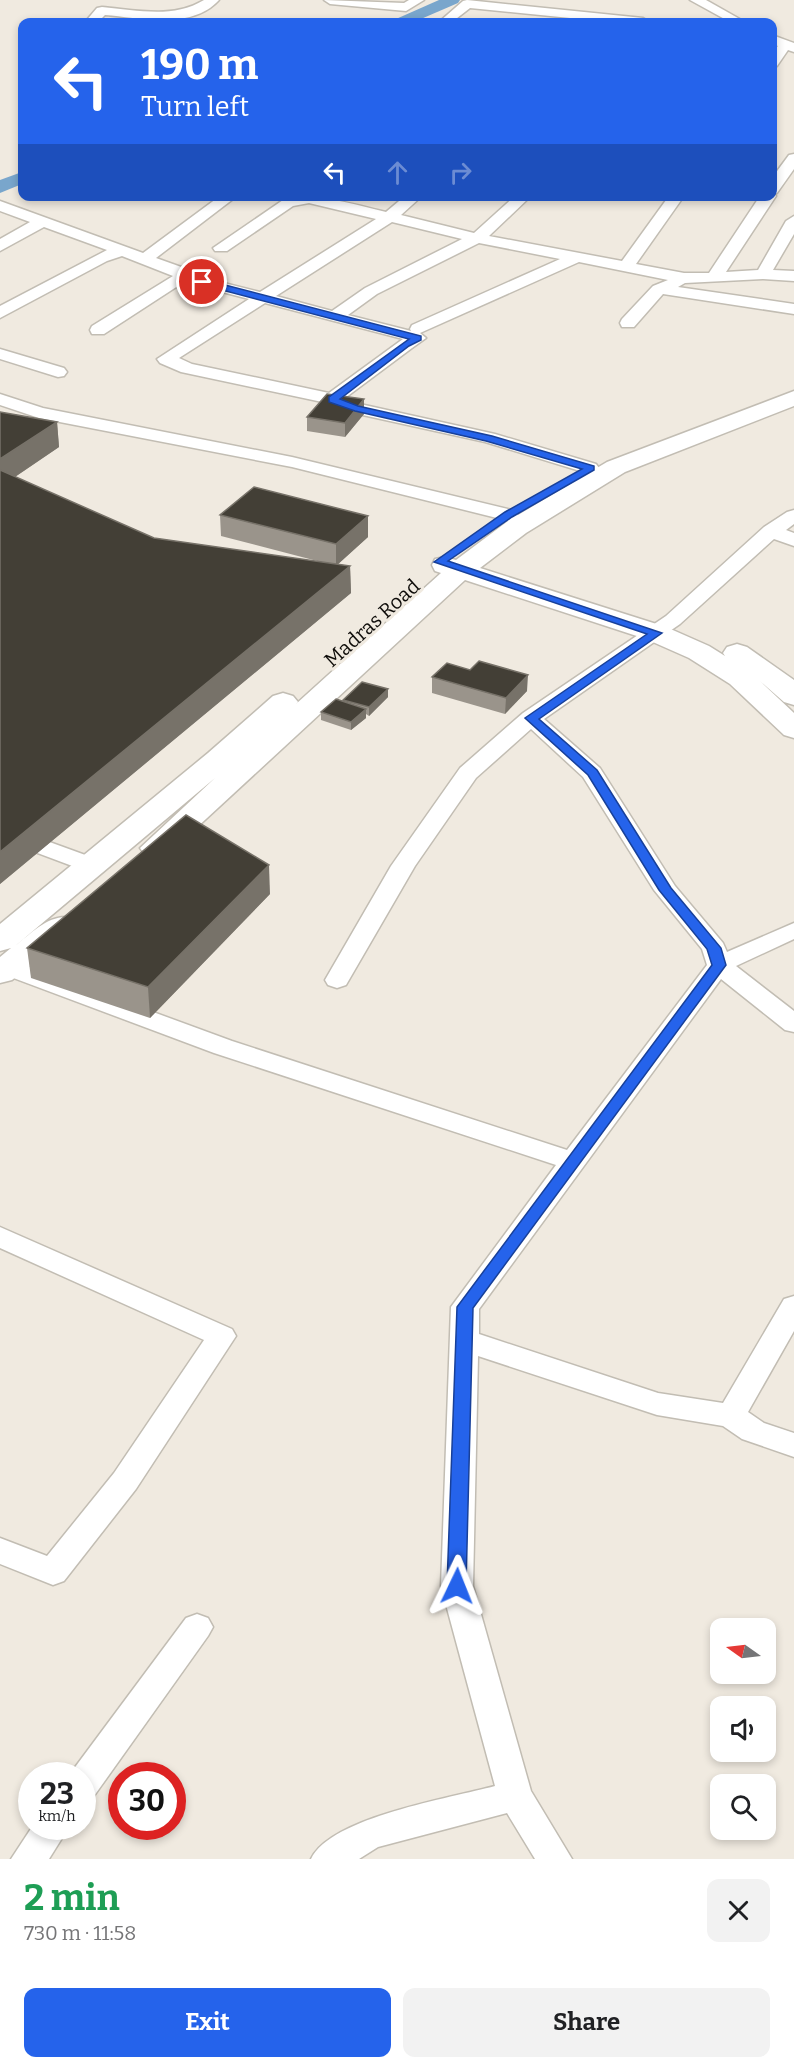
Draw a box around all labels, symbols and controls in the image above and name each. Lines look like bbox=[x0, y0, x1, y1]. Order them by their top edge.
text: 190 m bbox=[141, 40, 258, 90]
icon: left bbox=[42, 42, 120, 120]
text: Turn left bbox=[141, 91, 249, 123]
icon: left bbox=[318, 156, 351, 189]
icon: ahead bbox=[381, 156, 414, 189]
icon: right bbox=[444, 156, 477, 189]
pin bbox=[176, 256, 227, 307]
icon: arrive bbox=[185, 265, 218, 298]
street label: Madras Road bbox=[319, 574, 425, 672]
position arrow bbox=[425, 1554, 489, 1618]
north arrow bbox=[710, 1618, 776, 1684]
map controls bbox=[710, 1618, 776, 1840]
button: sound bbox=[710, 1696, 776, 1762]
speed limit sign: 30 bbox=[108, 1762, 186, 1840]
button: search bbox=[710, 1774, 776, 1840]
text: 23 bbox=[40, 1776, 74, 1812]
text: km/h bbox=[38, 1807, 76, 1825]
text: 2 min bbox=[24, 1876, 120, 1920]
button: close bbox=[707, 1879, 770, 1942]
text: 730 m · 11:58 bbox=[24, 1921, 136, 1945]
button: Exit bbox=[24, 1988, 391, 2057]
button: Share bbox=[403, 1988, 770, 2057]

